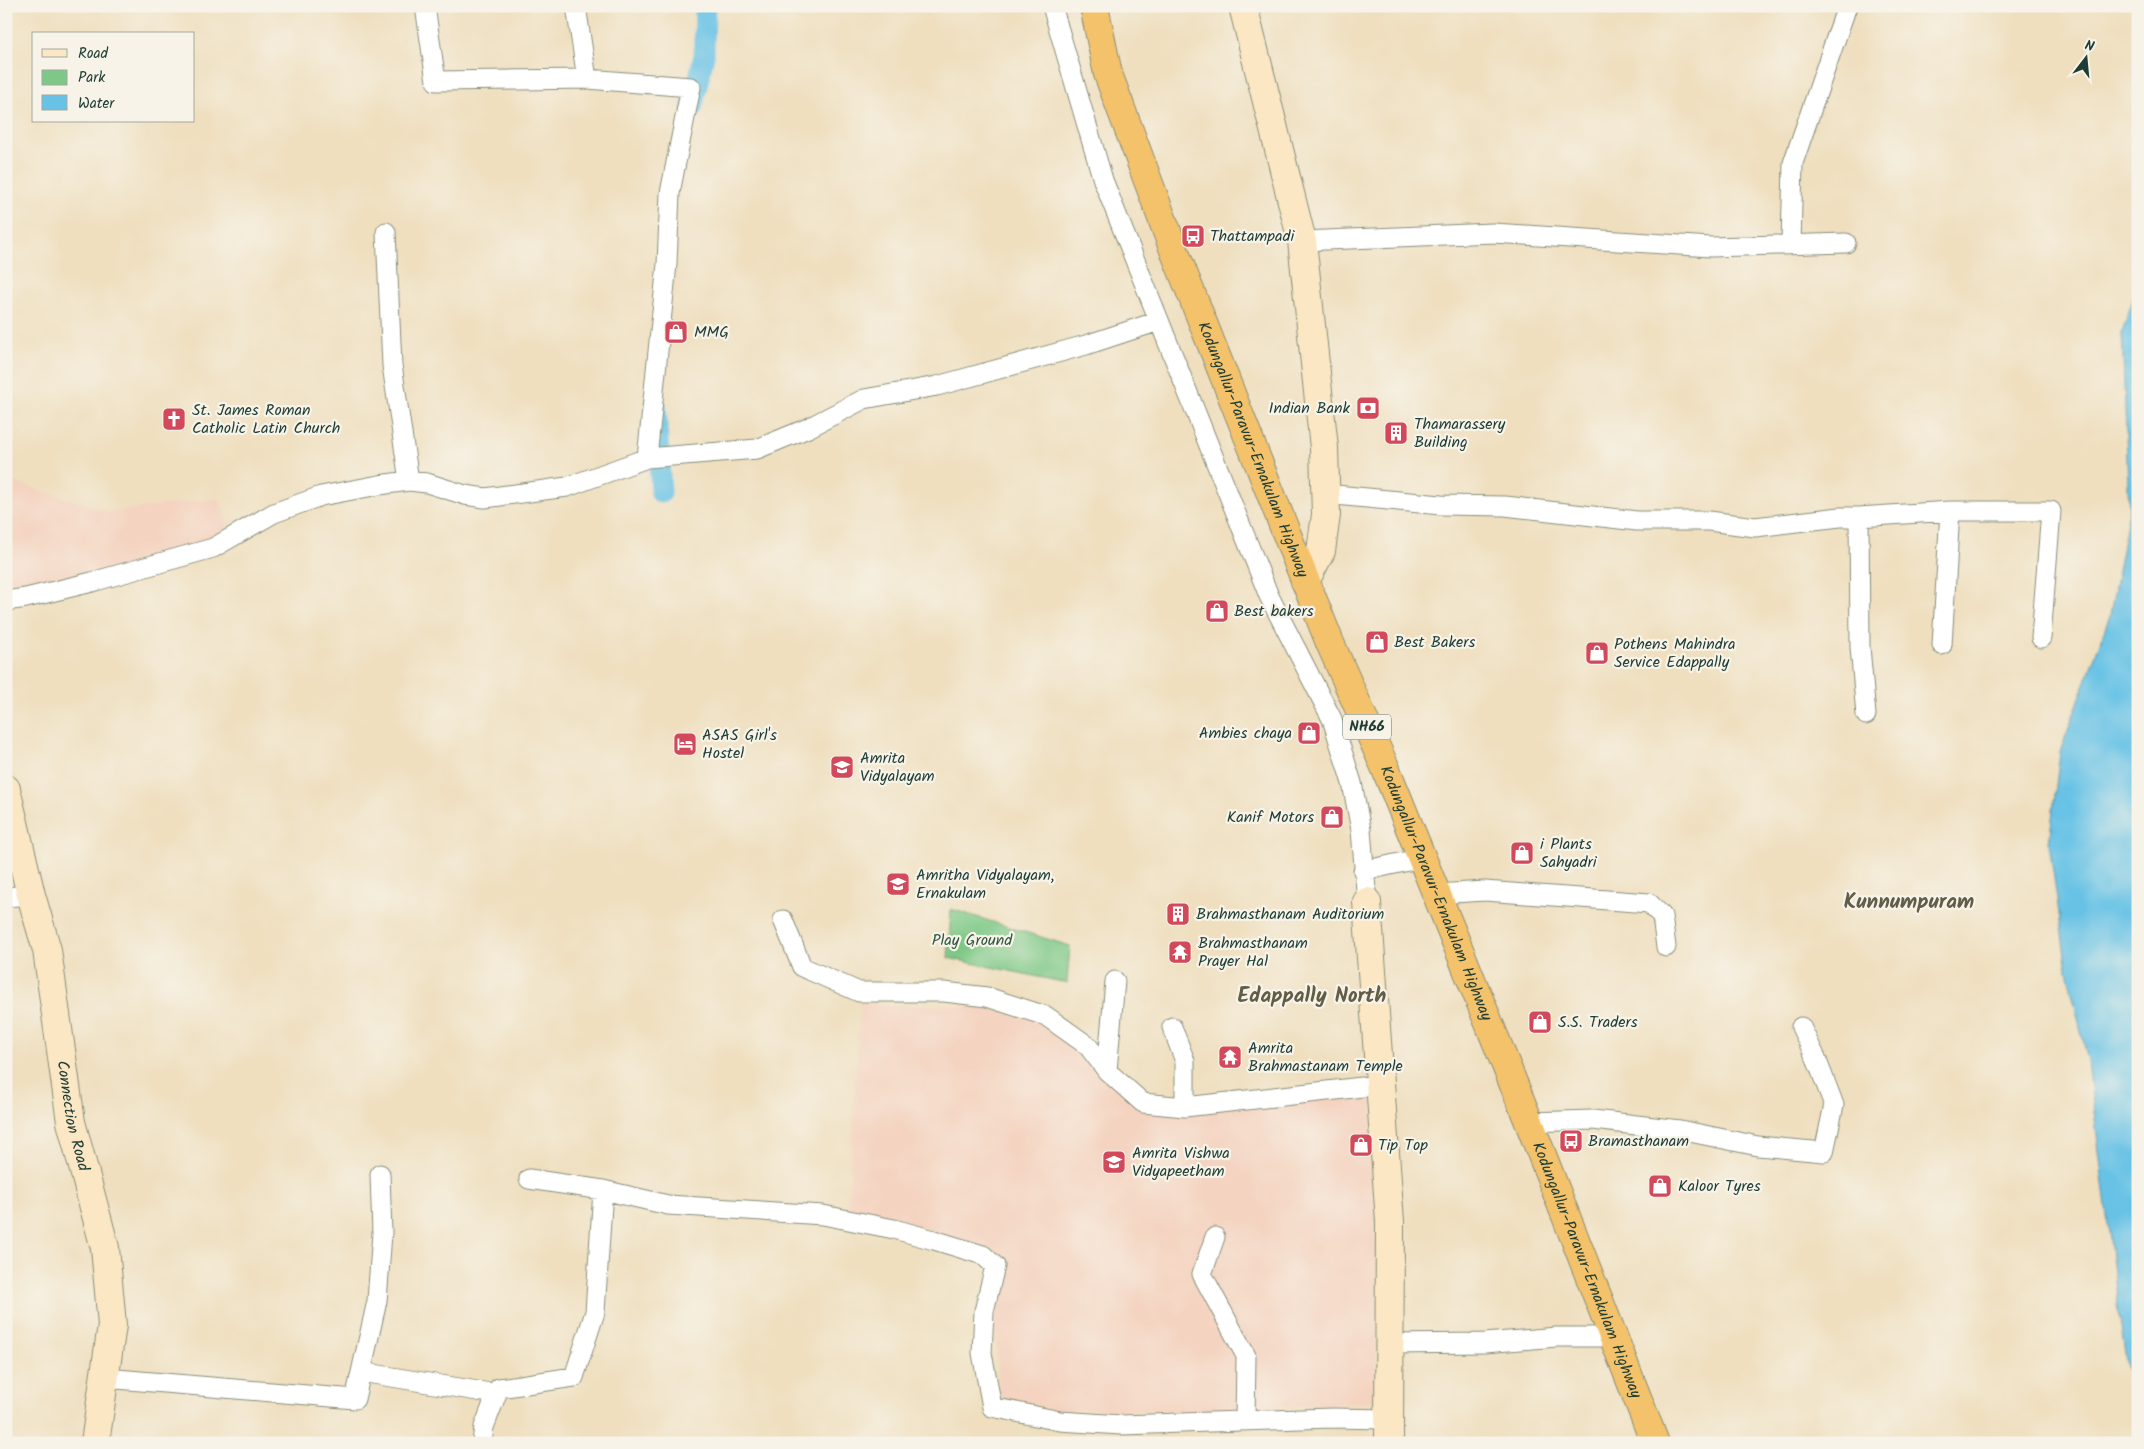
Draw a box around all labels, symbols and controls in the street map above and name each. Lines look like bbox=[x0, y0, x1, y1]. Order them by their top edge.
legend bbox=[32, 32, 195, 122]
north arrow bbox=[2062, 32, 2112, 82]
text: N bbox=[2082, 35, 2097, 58]
text: Road bbox=[78, 42, 109, 66]
text: Park bbox=[78, 66, 106, 90]
text: Water bbox=[78, 92, 115, 116]
bus stop icon: Thattampadi bbox=[1180, 223, 1206, 249]
place label: Thattampadi bbox=[1210, 224, 1295, 249]
street label: Kodungallur-Paravur-Ernakulam Highway bbox=[1191, 318, 1315, 582]
shop icon: MMG bbox=[663, 319, 689, 345]
place label: MMG bbox=[694, 320, 729, 345]
bank icon: Indian Bank bbox=[1355, 395, 1381, 421]
place label: Indian Bank bbox=[1269, 396, 1350, 421]
place label: St. James Roman Catholic Latin Church bbox=[192, 398, 340, 441]
church icon: St. James Roman Catholic Latin Church bbox=[161, 406, 187, 432]
place label: Thamarassery Building bbox=[1414, 412, 1506, 455]
building icon: Thamarassery Building bbox=[1383, 420, 1409, 446]
shop icon: Best bakers bbox=[1204, 598, 1230, 624]
place label: Best bakers bbox=[1234, 599, 1314, 624]
shop icon: Best Bakers bbox=[1364, 629, 1390, 655]
place label: Best Bakers bbox=[1394, 630, 1476, 655]
place label: Pothens Mahindra Service Edappally bbox=[1614, 632, 1736, 675]
shop icon: Pothens Mahindra Service Edappally bbox=[1584, 640, 1610, 666]
road number: NH66 bbox=[1343, 714, 1391, 740]
shop icon: Ambies chaya bbox=[1296, 720, 1322, 746]
place label: Ambies chaya bbox=[1199, 721, 1292, 746]
place label: ASAS Girl's Hostel bbox=[702, 723, 777, 766]
hotel icon: ASAS Girl's Hostel bbox=[672, 731, 698, 757]
place label: Amrita Vidyalayam bbox=[860, 746, 935, 789]
school or university icon: Amrita Vidyalayam bbox=[829, 754, 855, 780]
street label: Kodungallur-Paravur-Ernakulam Highway bbox=[1373, 762, 1499, 1025]
shop icon: Kanif Motors bbox=[1319, 804, 1345, 830]
place label: Kanif Motors bbox=[1227, 805, 1314, 830]
place label: i Plants Sahyadri bbox=[1540, 832, 1598, 875]
shop icon: i Plants Sahyadri bbox=[1509, 840, 1535, 866]
place label: Amritha Vidyalayam, Ernakulam bbox=[916, 863, 1054, 906]
school or university icon: Amritha Vidyalayam, Ernakulam bbox=[885, 871, 911, 897]
district label: Kunnumpuram bbox=[1844, 886, 1974, 919]
building icon: Brahmasthanam Auditorium bbox=[1165, 901, 1191, 927]
place label: Brahmasthanam Auditorium bbox=[1196, 902, 1385, 927]
park label: Play Ground bbox=[932, 928, 1013, 953]
place label: Brahmasthanam Prayer Hal bbox=[1198, 931, 1308, 974]
temple icon: Brahmasthanam Prayer Hal bbox=[1167, 939, 1193, 965]
district label: Edappally North bbox=[1238, 980, 1387, 1013]
shop icon: S.S. Traders bbox=[1527, 1009, 1553, 1035]
place label: S.S. Traders bbox=[1558, 1010, 1638, 1035]
place label: Amrita Brahmastanam Temple bbox=[1248, 1036, 1403, 1079]
temple icon: Amrita Brahmastanam Temple bbox=[1217, 1044, 1243, 1070]
street label: Connection Road bbox=[50, 1059, 96, 1175]
bus stop icon: Bramasthanam bbox=[1558, 1128, 1584, 1154]
place label: Bramasthanam bbox=[1588, 1129, 1689, 1154]
shop icon: Tip Top bbox=[1348, 1132, 1374, 1158]
place label: Tip Top bbox=[1378, 1133, 1428, 1158]
street label: Kodungallur-Paravur-Ernakulam Highway bbox=[1526, 1138, 1649, 1402]
place label: Amrita Vishwa Vidyapeetham bbox=[1132, 1141, 1230, 1184]
school or university icon: Amrita Vishwa Vidyapeetham bbox=[1101, 1149, 1127, 1175]
shop icon: Kaloor Tyres bbox=[1647, 1173, 1673, 1199]
place label: Kaloor Tyres bbox=[1678, 1174, 1761, 1199]

